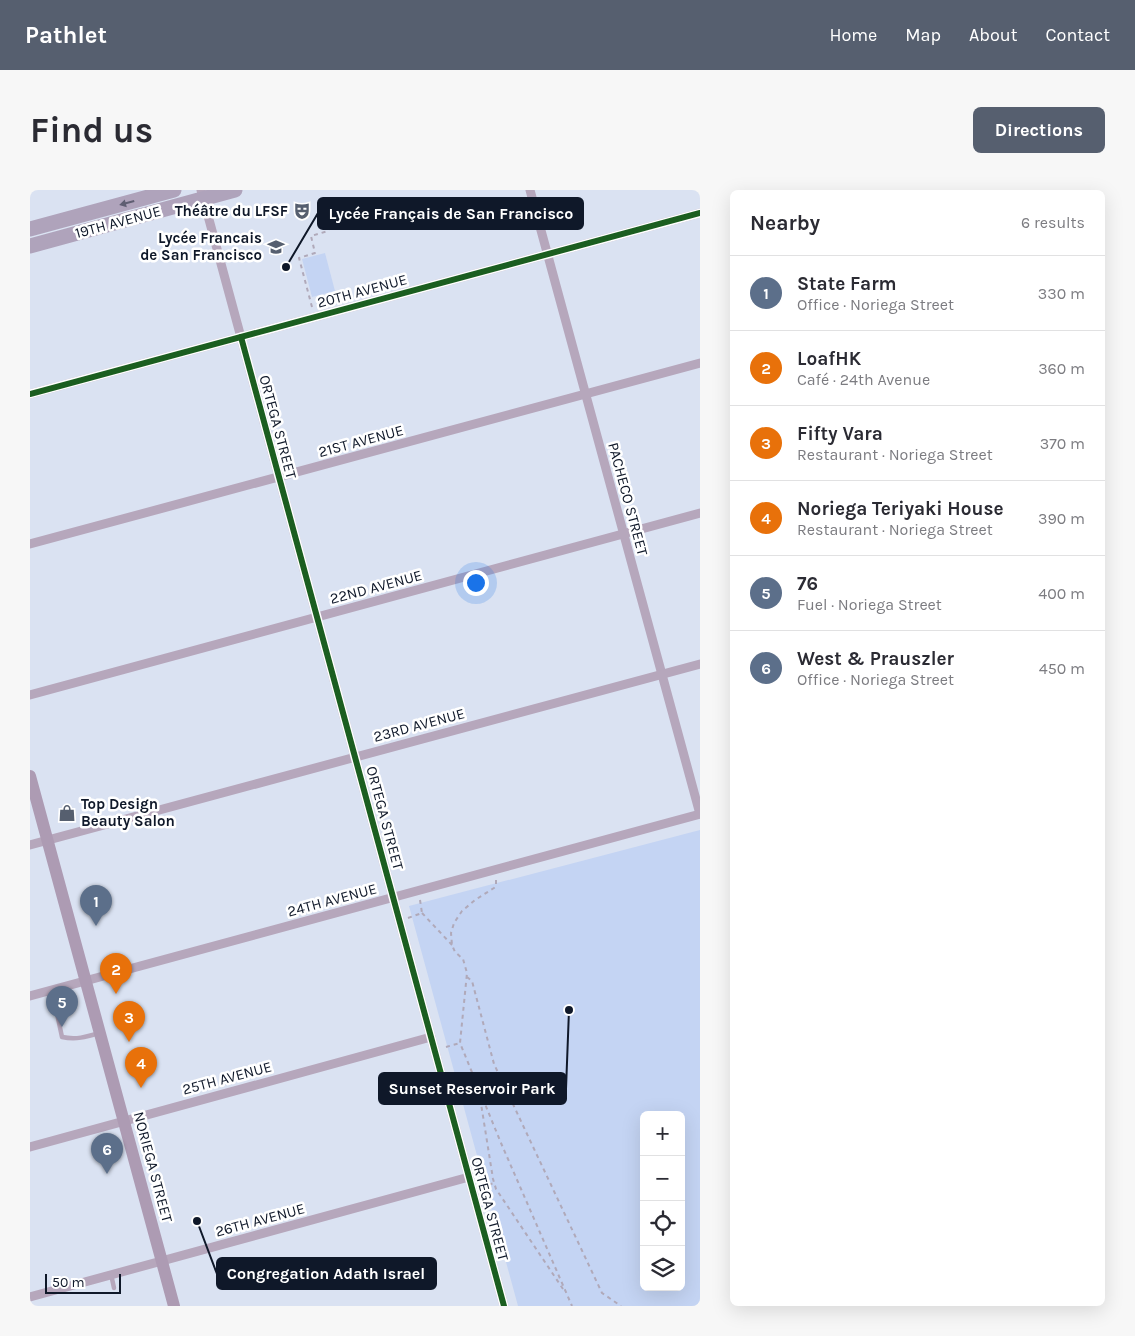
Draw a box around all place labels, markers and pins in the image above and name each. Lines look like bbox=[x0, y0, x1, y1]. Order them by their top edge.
callout: Lycée Français de San Francisco bbox=[318, 198, 583, 229]
theatre icon: Théâtre du LFSF bbox=[292, 201, 312, 221]
place label: Théâtre du LFSF bbox=[175, 202, 288, 220]
place label: Lycée Francais de San Francisco bbox=[140, 229, 262, 264]
school or university icon: Lycée Francais de San Francisco bbox=[266, 237, 286, 257]
place label: Top Design Beauty Salon bbox=[81, 795, 175, 830]
shop icon: Top Design Beauty Salon bbox=[57, 803, 77, 823]
pin: 1 bbox=[80, 885, 112, 926]
pin: 2 bbox=[100, 953, 132, 994]
pin: 5 bbox=[46, 986, 78, 1027]
pin: 3 bbox=[113, 1001, 145, 1042]
pin: 4 bbox=[125, 1047, 157, 1088]
callout: Sunset Reservoir Park bbox=[379, 1073, 566, 1104]
pin: 6 bbox=[91, 1133, 123, 1174]
callout: Congregation Adath Israel bbox=[217, 1258, 436, 1289]

